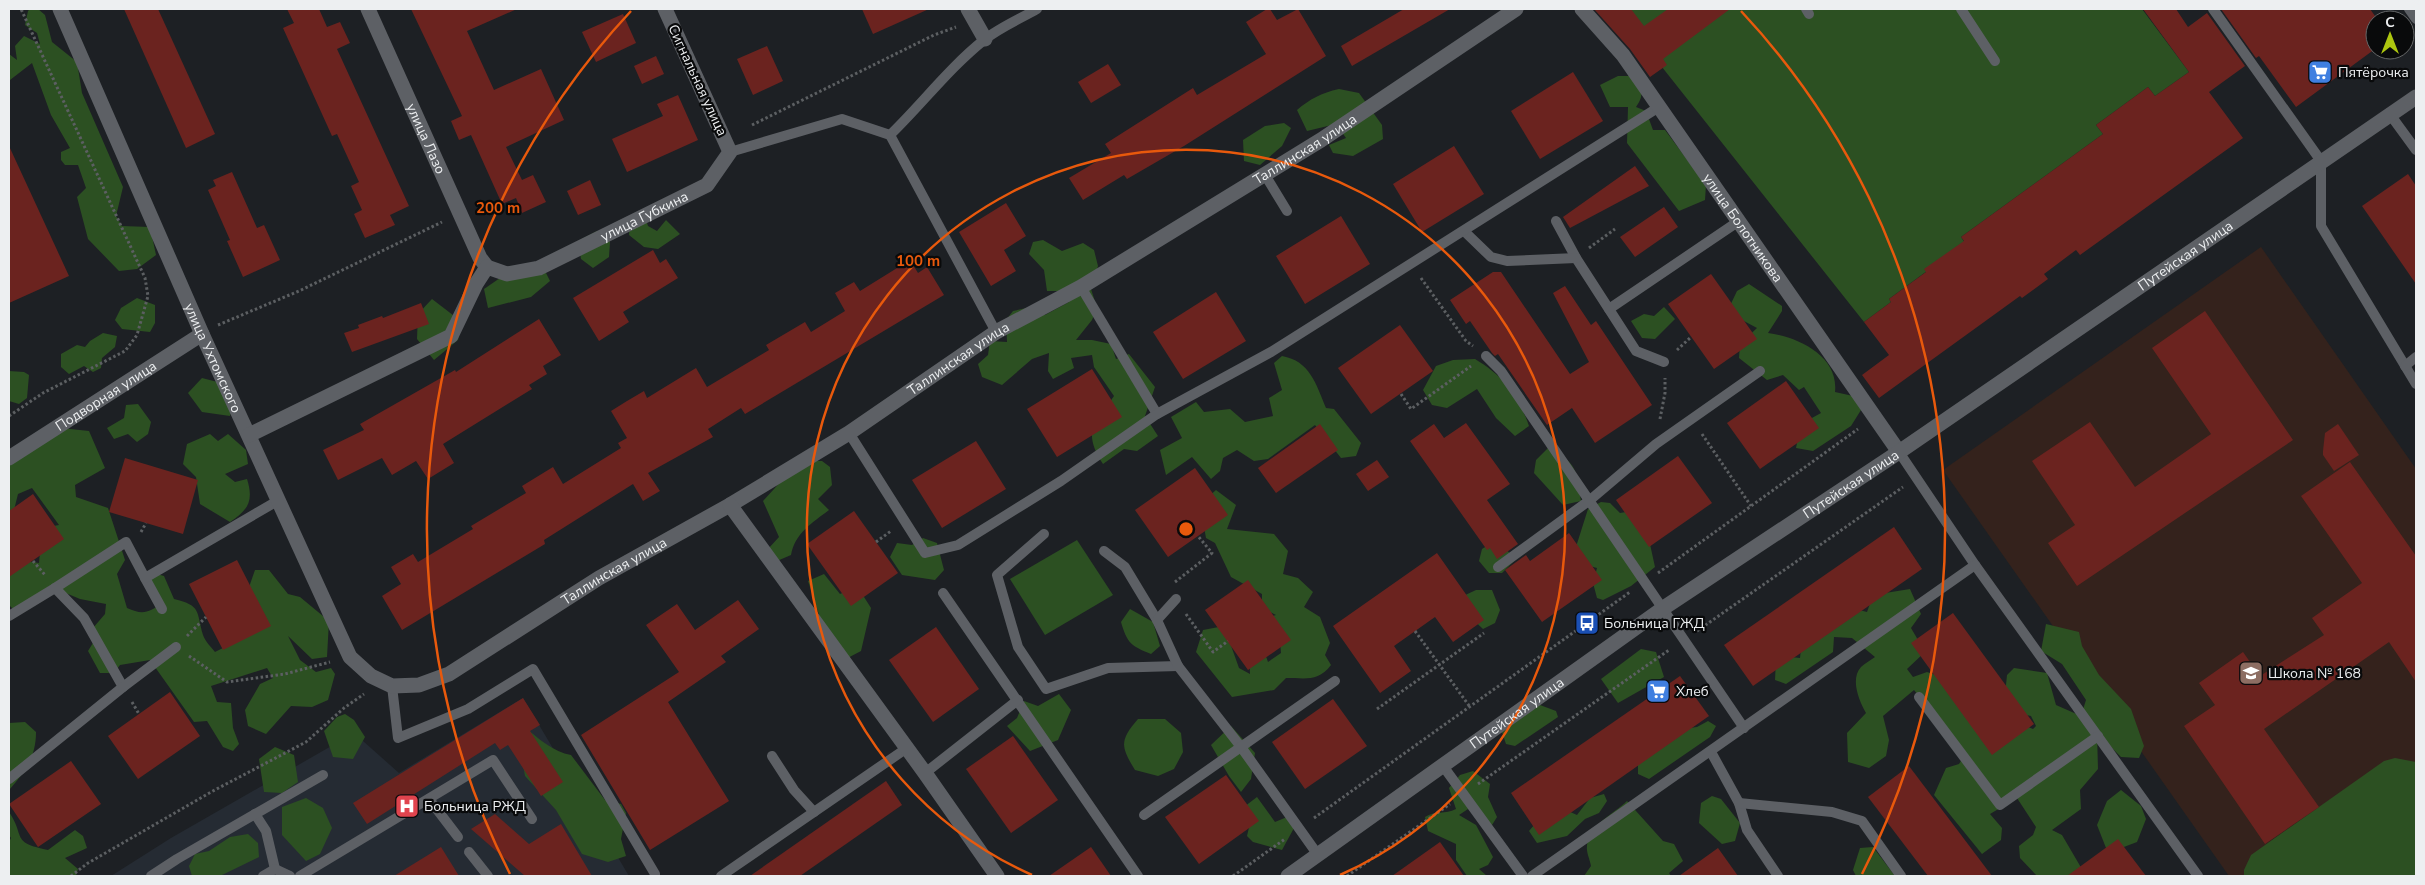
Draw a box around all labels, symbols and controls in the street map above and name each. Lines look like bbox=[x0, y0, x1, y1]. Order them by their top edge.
north arrow bbox=[2365, 10, 2415, 60]
text: С bbox=[2385, 13, 2395, 32]
street label: Сигнальная улица bbox=[663, 21, 732, 139]
supermarket icon: Пятёрочка bbox=[2307, 59, 2333, 85]
place label: Пятёрочка bbox=[2338, 63, 2409, 82]
street label: улица Лазо bbox=[402, 100, 450, 177]
street label: Таллинская улица bbox=[1250, 110, 1361, 189]
street label: улица Болотникова bbox=[1698, 170, 1787, 286]
street label: улица Губкина bbox=[597, 187, 692, 246]
text: 200 m bbox=[476, 198, 520, 218]
street label: Путейская улица bbox=[2134, 216, 2237, 295]
text: 100 m bbox=[896, 251, 940, 271]
street label: улица Ухтомского bbox=[180, 300, 246, 416]
street label: Таллинская улица bbox=[904, 318, 1013, 400]
street label: Подворная улица bbox=[52, 357, 160, 436]
street label: Путейская улица bbox=[1799, 446, 1903, 523]
centre of rings bbox=[1177, 520, 1195, 538]
street label: Таллинская улица bbox=[558, 533, 670, 610]
bus stop icon: Больница ГЖД bbox=[1574, 610, 1600, 636]
place label: Больница ГЖД bbox=[1604, 614, 1705, 633]
school or university icon: Школа № 168 bbox=[2238, 660, 2264, 686]
place label: Школа № 168 bbox=[2268, 664, 2361, 683]
street label: Путейская улица bbox=[1466, 673, 1568, 753]
supermarket icon: Хлеб bbox=[1645, 678, 1671, 704]
place label: Хлеб bbox=[1676, 682, 1709, 701]
hospital icon: Больница РЖД bbox=[394, 793, 420, 819]
place label: Больница РЖД bbox=[424, 797, 526, 816]

